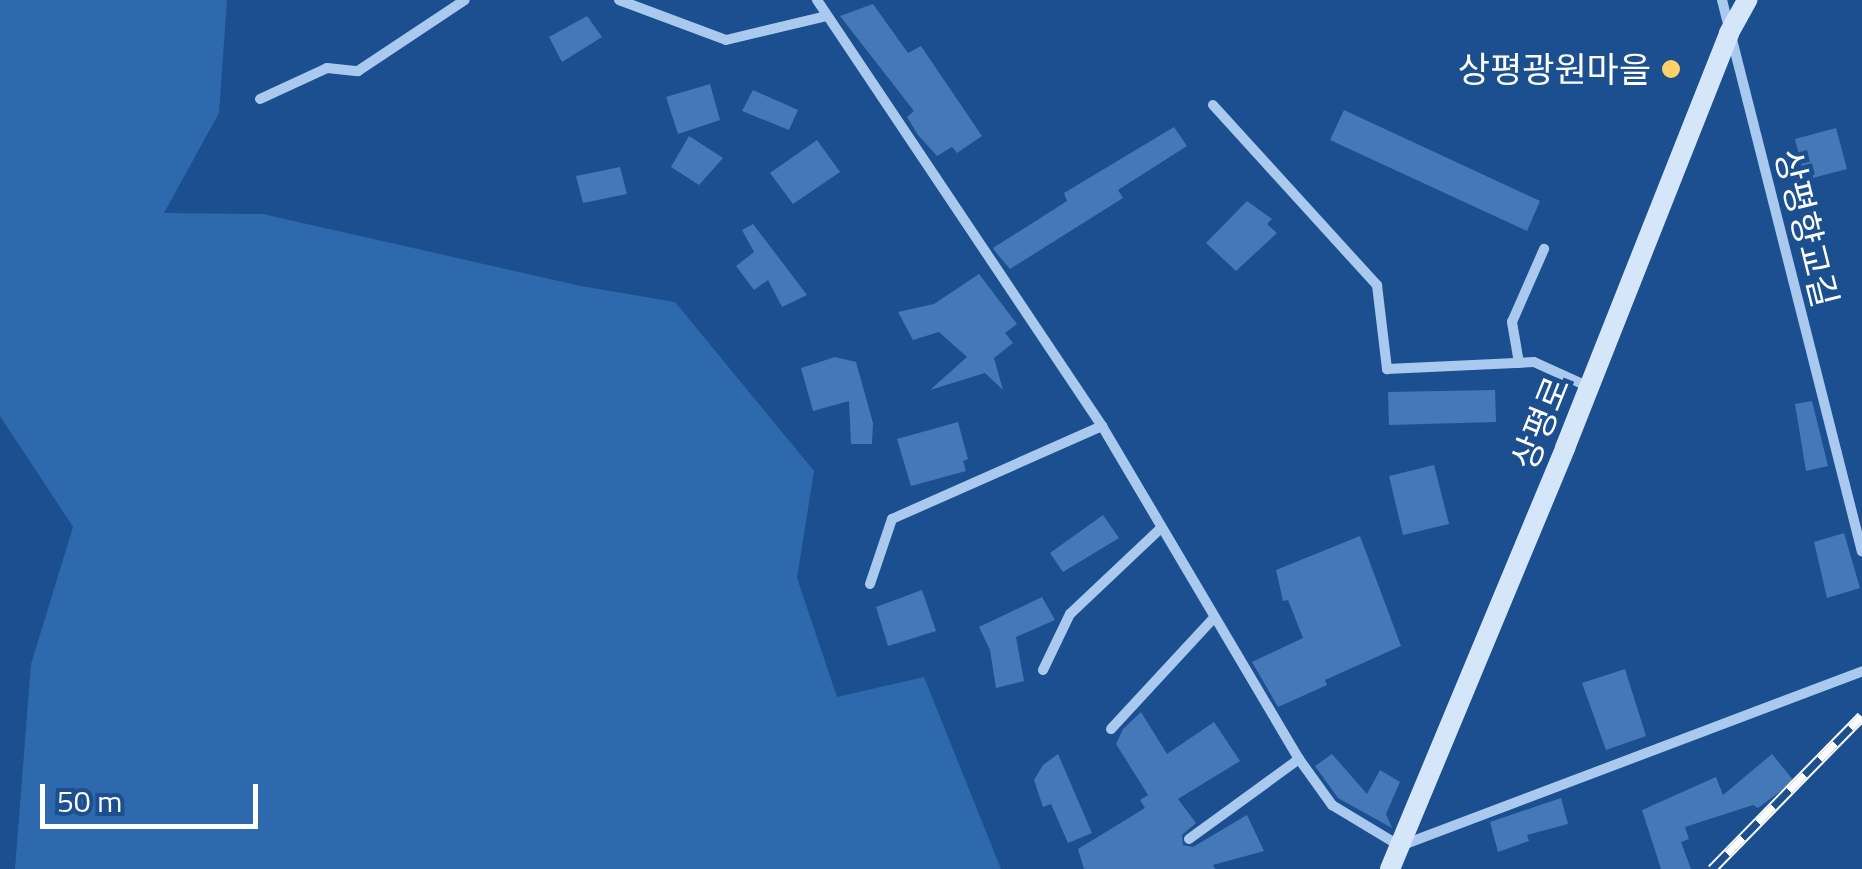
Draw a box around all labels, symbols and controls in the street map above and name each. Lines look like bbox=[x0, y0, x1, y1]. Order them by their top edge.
place label: 상평광원마을 bbox=[1458, 48, 1651, 90]
marker: 상평광원마을 bbox=[1660, 58, 1682, 80]
street label: 상평향교길 bbox=[1767, 145, 1847, 311]
street label: 상평로 bbox=[1502, 370, 1578, 476]
scale bar bbox=[45, 764, 262, 826]
text: 50 m bbox=[57, 778, 122, 824]

